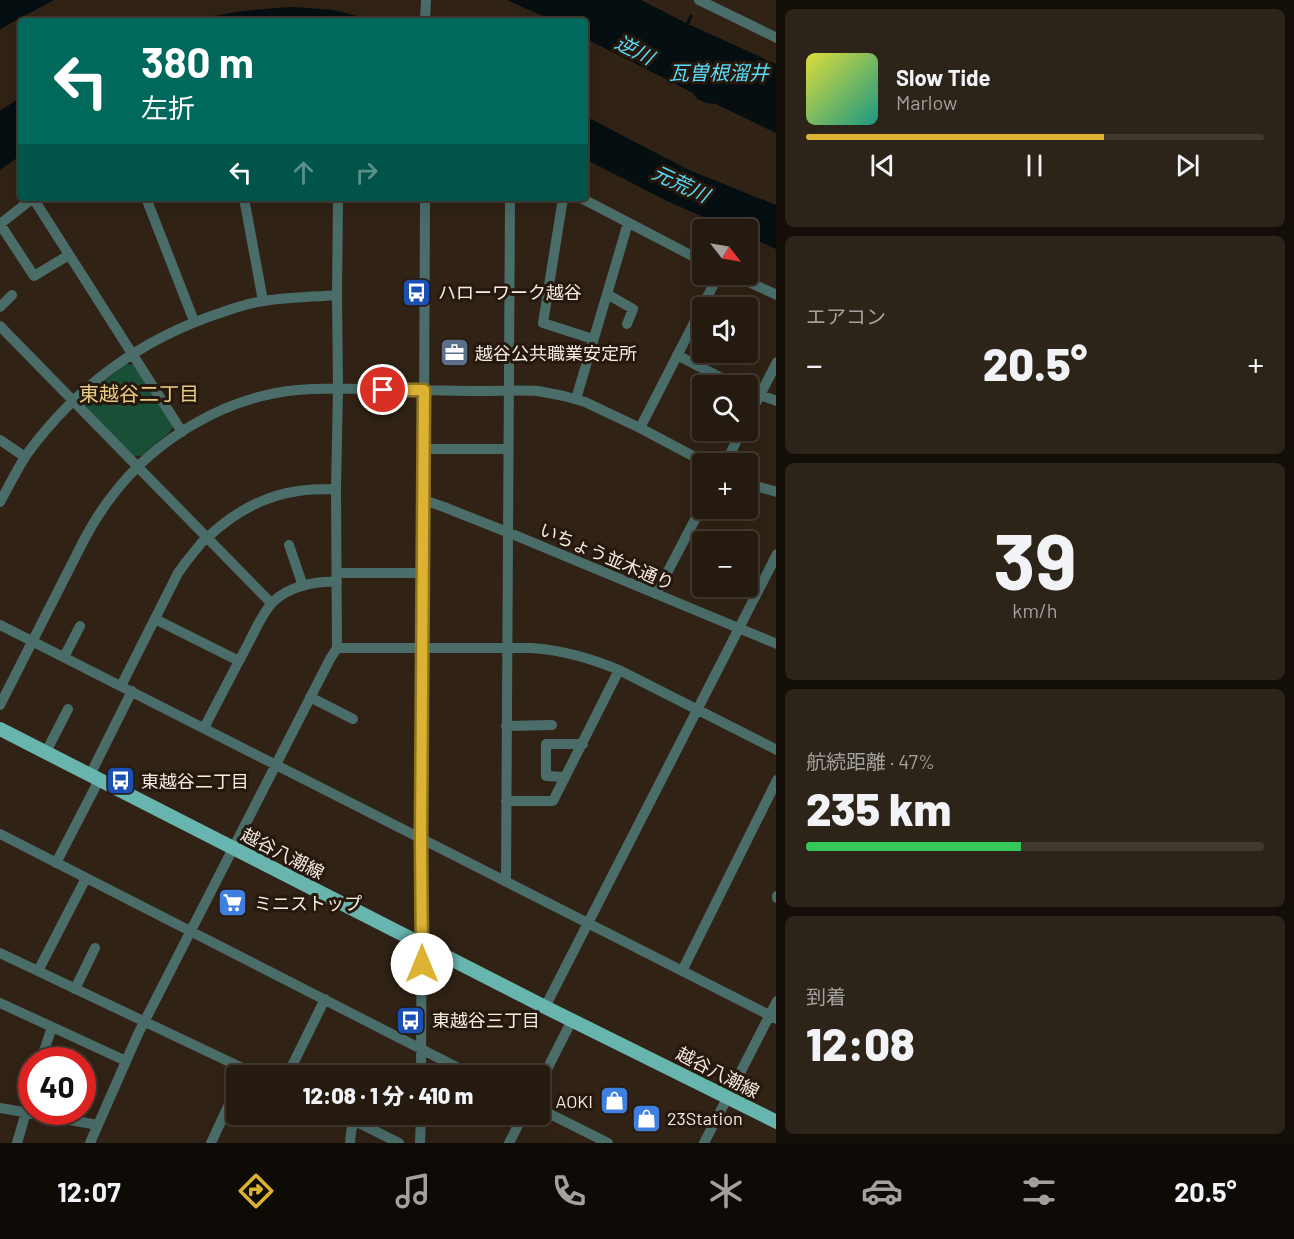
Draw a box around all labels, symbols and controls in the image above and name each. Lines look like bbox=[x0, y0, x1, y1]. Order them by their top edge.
water label: 逆川 bbox=[612, 29, 660, 70]
text: 380 m bbox=[141, 36, 254, 86]
icon: left bbox=[42, 42, 120, 120]
water label: 瓦曽根溜井 bbox=[669, 60, 771, 84]
text: Slow Tide bbox=[896, 64, 991, 90]
text: Marlow bbox=[896, 90, 957, 114]
text: 左折 bbox=[141, 91, 195, 123]
icon: previous bbox=[866, 149, 899, 182]
icon: pause bbox=[1018, 149, 1051, 182]
icon: next bbox=[1171, 149, 1204, 182]
icon: left bbox=[224, 156, 257, 189]
icon: ahead bbox=[287, 156, 320, 189]
icon: right bbox=[350, 156, 383, 189]
water label: 元荒川 bbox=[649, 159, 715, 207]
north arrow bbox=[692, 219, 758, 285]
map controls bbox=[692, 219, 758, 597]
bus stop icon: ハローワーク越谷 bbox=[401, 276, 433, 308]
place label: ハローワーク越谷 bbox=[438, 281, 582, 303]
button: sound bbox=[692, 297, 758, 363]
text: エアコン bbox=[806, 304, 886, 328]
text: 20.5° bbox=[983, 336, 1087, 390]
office icon: 越谷公共職業安定所 bbox=[438, 337, 470, 369]
place label: 越谷公共職業安定所 bbox=[475, 342, 637, 364]
text: − bbox=[806, 344, 823, 384]
text: + bbox=[1248, 344, 1264, 384]
pin bbox=[357, 364, 408, 415]
icon: arrive bbox=[366, 373, 399, 406]
button: search bbox=[692, 375, 758, 441]
district label: 東越谷二丁目 bbox=[79, 381, 199, 405]
button: + bbox=[692, 453, 758, 519]
text: 39 bbox=[993, 512, 1077, 606]
street label: いちょう並木通り bbox=[536, 518, 678, 594]
button: − bbox=[692, 531, 758, 597]
text: km/h bbox=[1012, 598, 1058, 622]
text: 航続距離 · 47% bbox=[806, 749, 935, 773]
bus stop icon: 東越谷二丁目 bbox=[104, 765, 136, 797]
place label: 東越谷二丁目 bbox=[141, 770, 249, 792]
text: 235 km bbox=[806, 781, 951, 835]
street label: 越谷八潮線 bbox=[238, 823, 328, 883]
supermarket icon: ミニストップ bbox=[217, 887, 249, 919]
place label: ミニストップ bbox=[254, 892, 362, 914]
position arrow bbox=[390, 932, 454, 996]
text: 到着 bbox=[806, 984, 846, 1008]
bus stop icon: 東越谷三丁目 bbox=[395, 1004, 427, 1036]
place label: 東越谷三丁目 bbox=[432, 1009, 540, 1031]
text: 12:08 bbox=[806, 1016, 915, 1070]
street label: 越谷八潮線 bbox=[673, 1042, 763, 1102]
speed limit sign: 40 bbox=[18, 1047, 96, 1125]
text: 12:08 · 1 分 · 410 m bbox=[303, 1082, 473, 1108]
shop icon: AOKI bbox=[598, 1085, 630, 1117]
place label: AOKI bbox=[555, 1090, 593, 1112]
shop icon: 23Station bbox=[630, 1102, 662, 1134]
place label: 23Station bbox=[667, 1107, 743, 1129]
icon: directions bbox=[235, 1170, 277, 1212]
icon: music bbox=[392, 1170, 434, 1212]
icon: phone bbox=[548, 1170, 590, 1212]
icon: climate bbox=[705, 1170, 747, 1212]
icon: car bbox=[861, 1170, 903, 1212]
icon: filters bbox=[1018, 1170, 1060, 1212]
text: 12:07 bbox=[57, 1175, 121, 1207]
text: 20.5° bbox=[1174, 1175, 1237, 1207]

